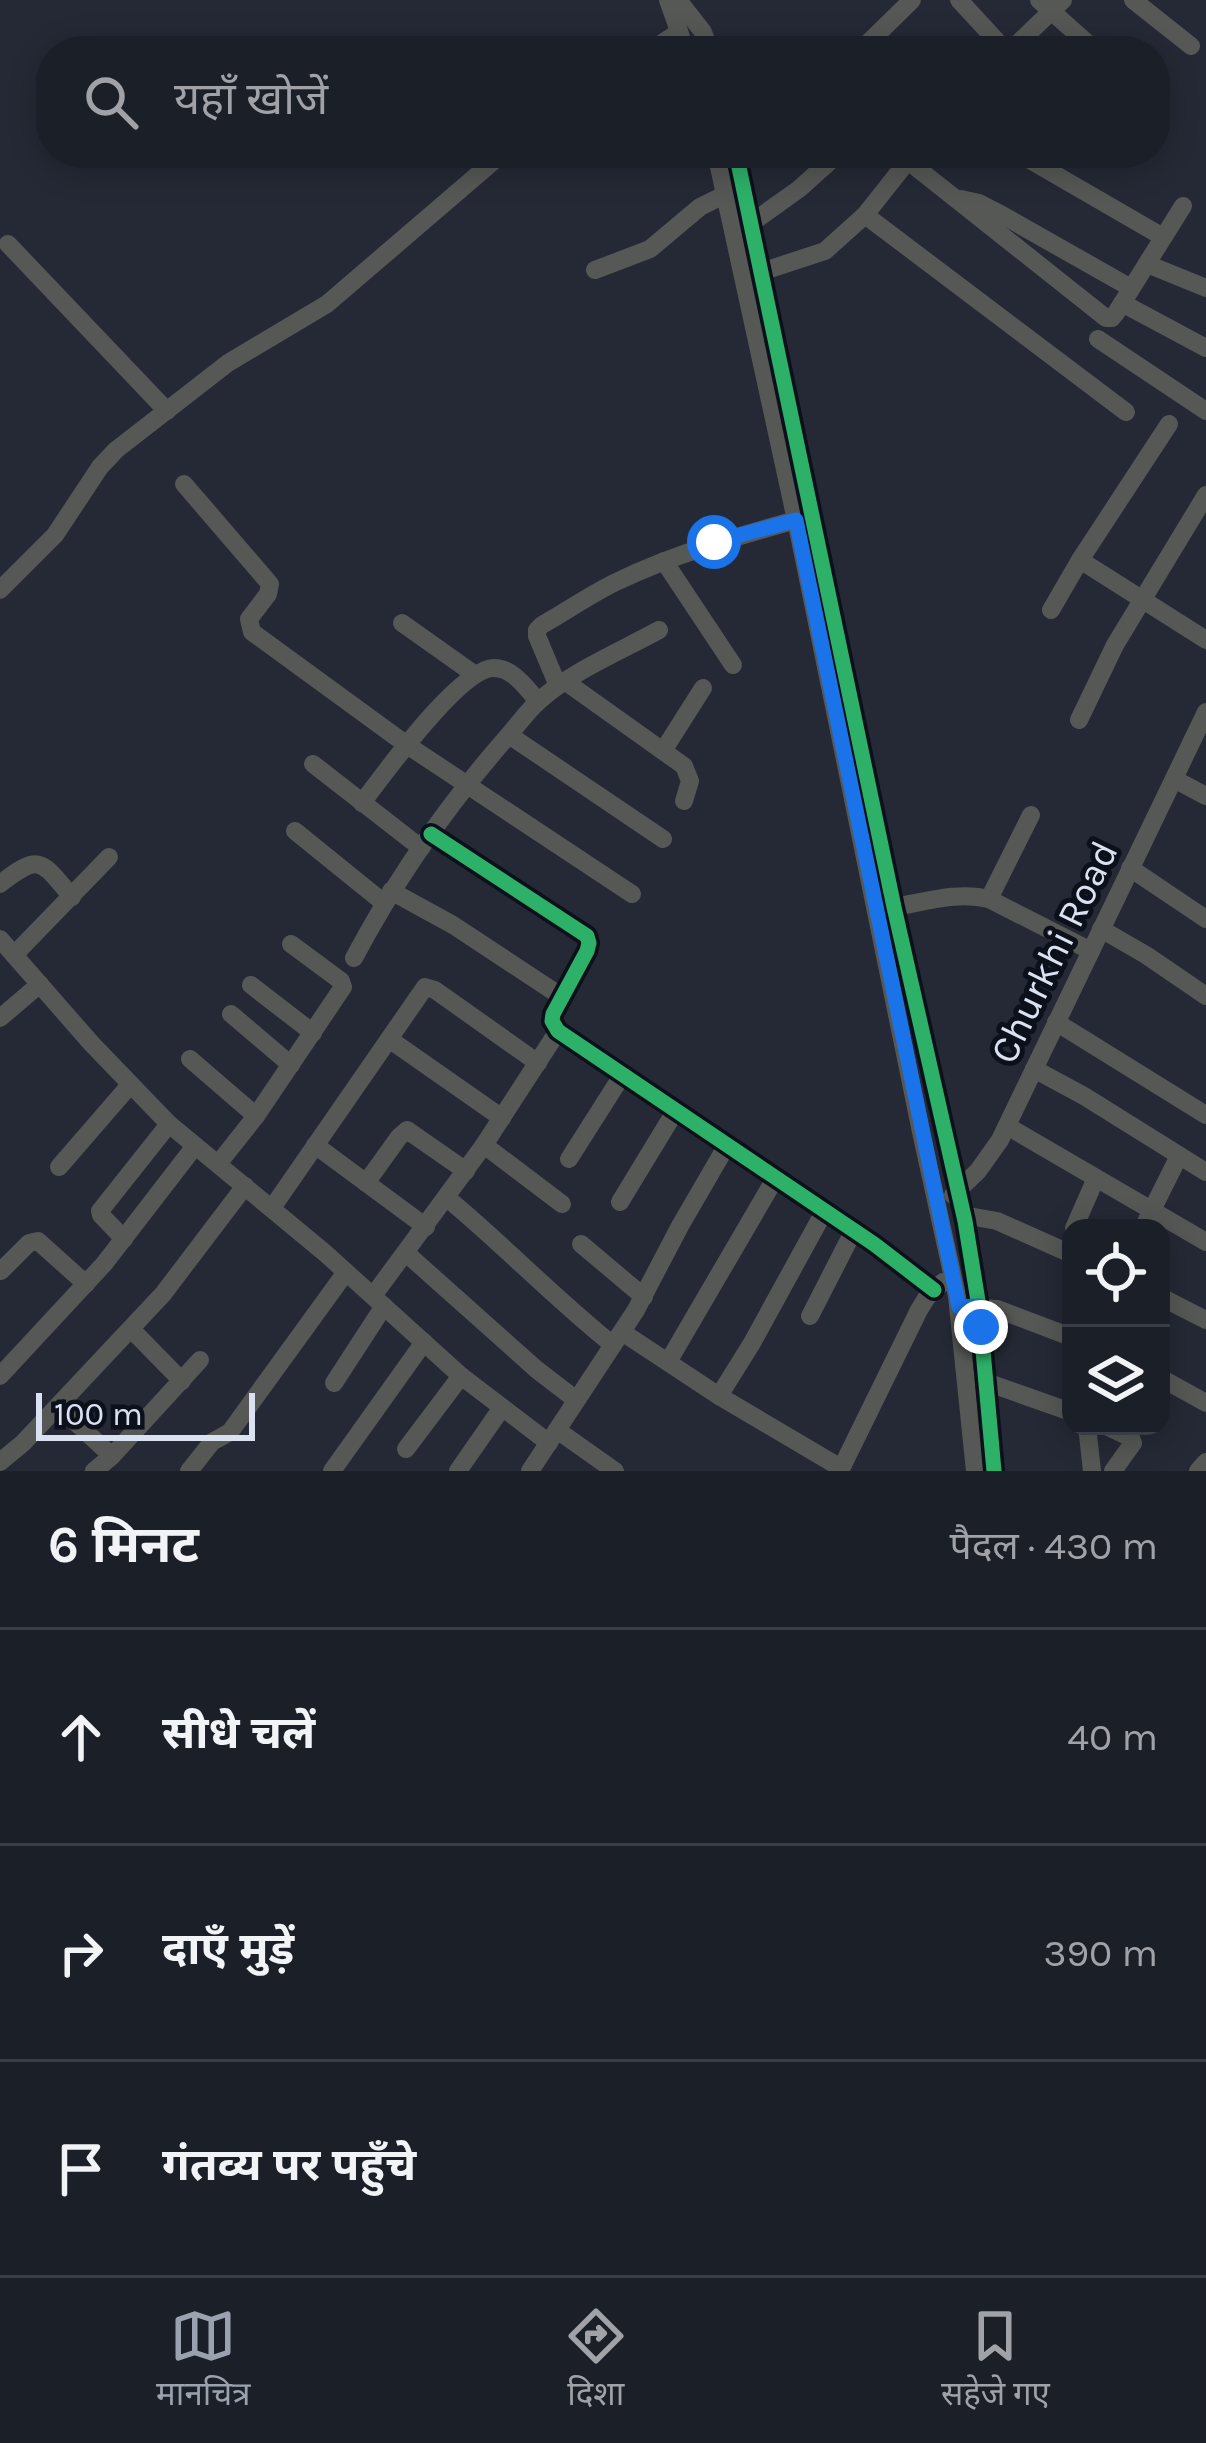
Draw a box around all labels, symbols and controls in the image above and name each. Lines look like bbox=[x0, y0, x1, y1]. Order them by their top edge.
search box bbox=[36, 36, 1170, 168]
icon: search bbox=[78, 69, 144, 135]
text: यहाँ खोजें bbox=[174, 73, 328, 125]
route start bbox=[687, 515, 741, 569]
street label: Churkhi Road bbox=[980, 833, 1128, 1071]
map controls bbox=[1062, 1219, 1170, 1435]
button: locate bbox=[1062, 1219, 1170, 1327]
route end bbox=[954, 1300, 1008, 1354]
button: layers bbox=[1062, 1327, 1170, 1435]
scale bar bbox=[36, 1387, 255, 1440]
text: 100 m bbox=[54, 1395, 143, 1433]
text: 6 मिनट bbox=[48, 1515, 199, 1575]
text: पैदल · 430 m bbox=[950, 1523, 1158, 1569]
icon: ahead bbox=[48, 1704, 114, 1770]
text: सीधे चलें bbox=[162, 1707, 315, 1759]
text: 40 m bbox=[1067, 1714, 1158, 1760]
icon: right bbox=[48, 1920, 114, 1986]
text: दाएँ मुड़ें bbox=[162, 1923, 294, 1975]
text: 390 m bbox=[1043, 1930, 1158, 1976]
icon: arrive bbox=[48, 2136, 114, 2202]
text: गंतव्य पर पहुँचे bbox=[162, 2139, 416, 2191]
tab: मानचित्र bbox=[156, 2303, 250, 2418]
tab: दिशा bbox=[563, 2303, 629, 2418]
tab: सहेजे गए bbox=[941, 2303, 1050, 2418]

